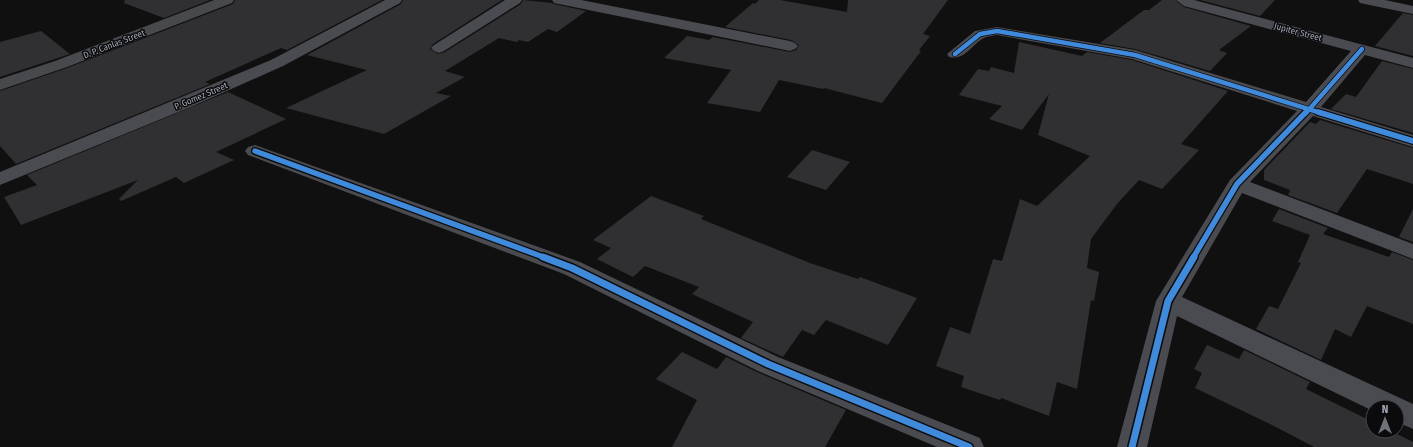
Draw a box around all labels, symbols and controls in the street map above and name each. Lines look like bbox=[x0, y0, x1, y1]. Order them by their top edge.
street label: Jupiter Street bbox=[1273, 21, 1323, 43]
street label: D. P. Canlas Street bbox=[82, 28, 146, 60]
street label: P. Gomez Street bbox=[173, 80, 229, 112]
north arrow bbox=[1365, 399, 1405, 439]
text: N bbox=[1382, 403, 1388, 416]

